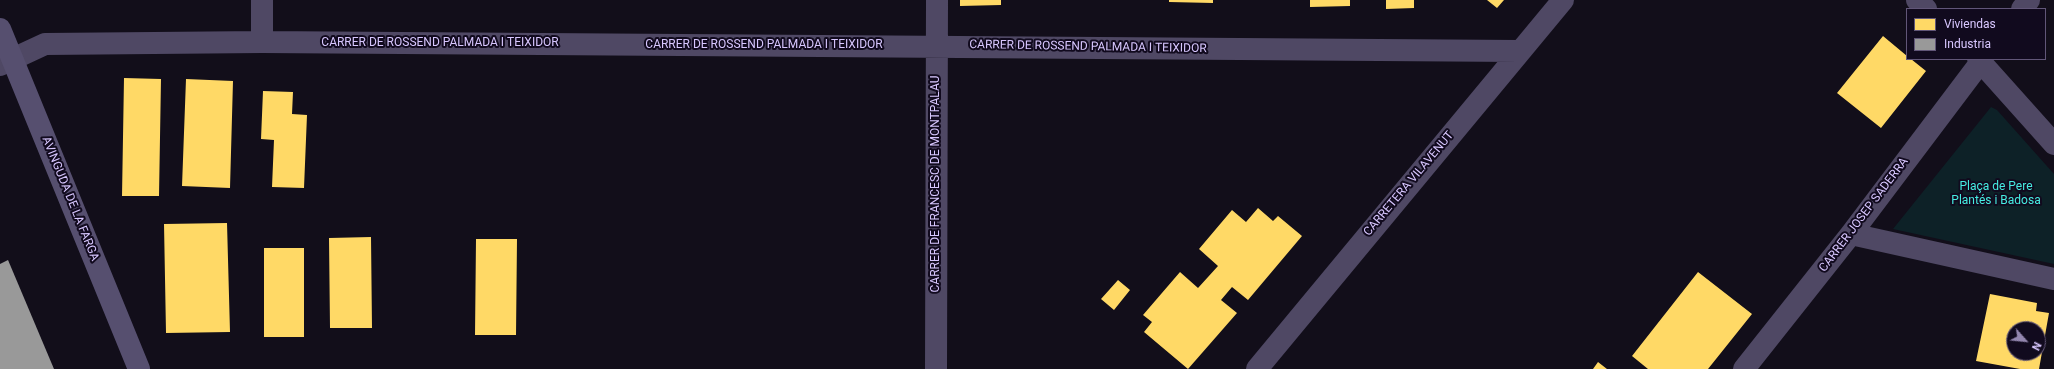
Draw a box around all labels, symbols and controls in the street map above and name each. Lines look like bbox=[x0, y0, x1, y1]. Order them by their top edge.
legend bbox=[1906, 8, 2046, 60]
text: Viviendas bbox=[1944, 17, 1996, 31]
street label: CARRER DE ROSSEND PALMADA I TEIXIDOR bbox=[321, 36, 559, 50]
text: Industria bbox=[1944, 37, 1991, 51]
street label: CARRER DE ROSSEND PALMADA I TEIXIDOR bbox=[645, 38, 883, 52]
street label: CARRER DE ROSSEND PALMADA I TEIXIDOR bbox=[969, 38, 1207, 56]
street label: CARRER DE FRANCESC DE MONTPALAU bbox=[929, 76, 943, 292]
street label: CARRETERA VILAVENUT bbox=[1361, 129, 1457, 239]
street label: AVINGUDA DE LA FARGA bbox=[38, 135, 102, 263]
street label: CARRER JOSEP SADERRA bbox=[1816, 155, 1912, 275]
park label: Plaça de Pere Plantés i Badosa bbox=[1951, 180, 2041, 208]
north arrow bbox=[2006, 321, 2046, 361]
text: N bbox=[2029, 340, 2044, 353]

